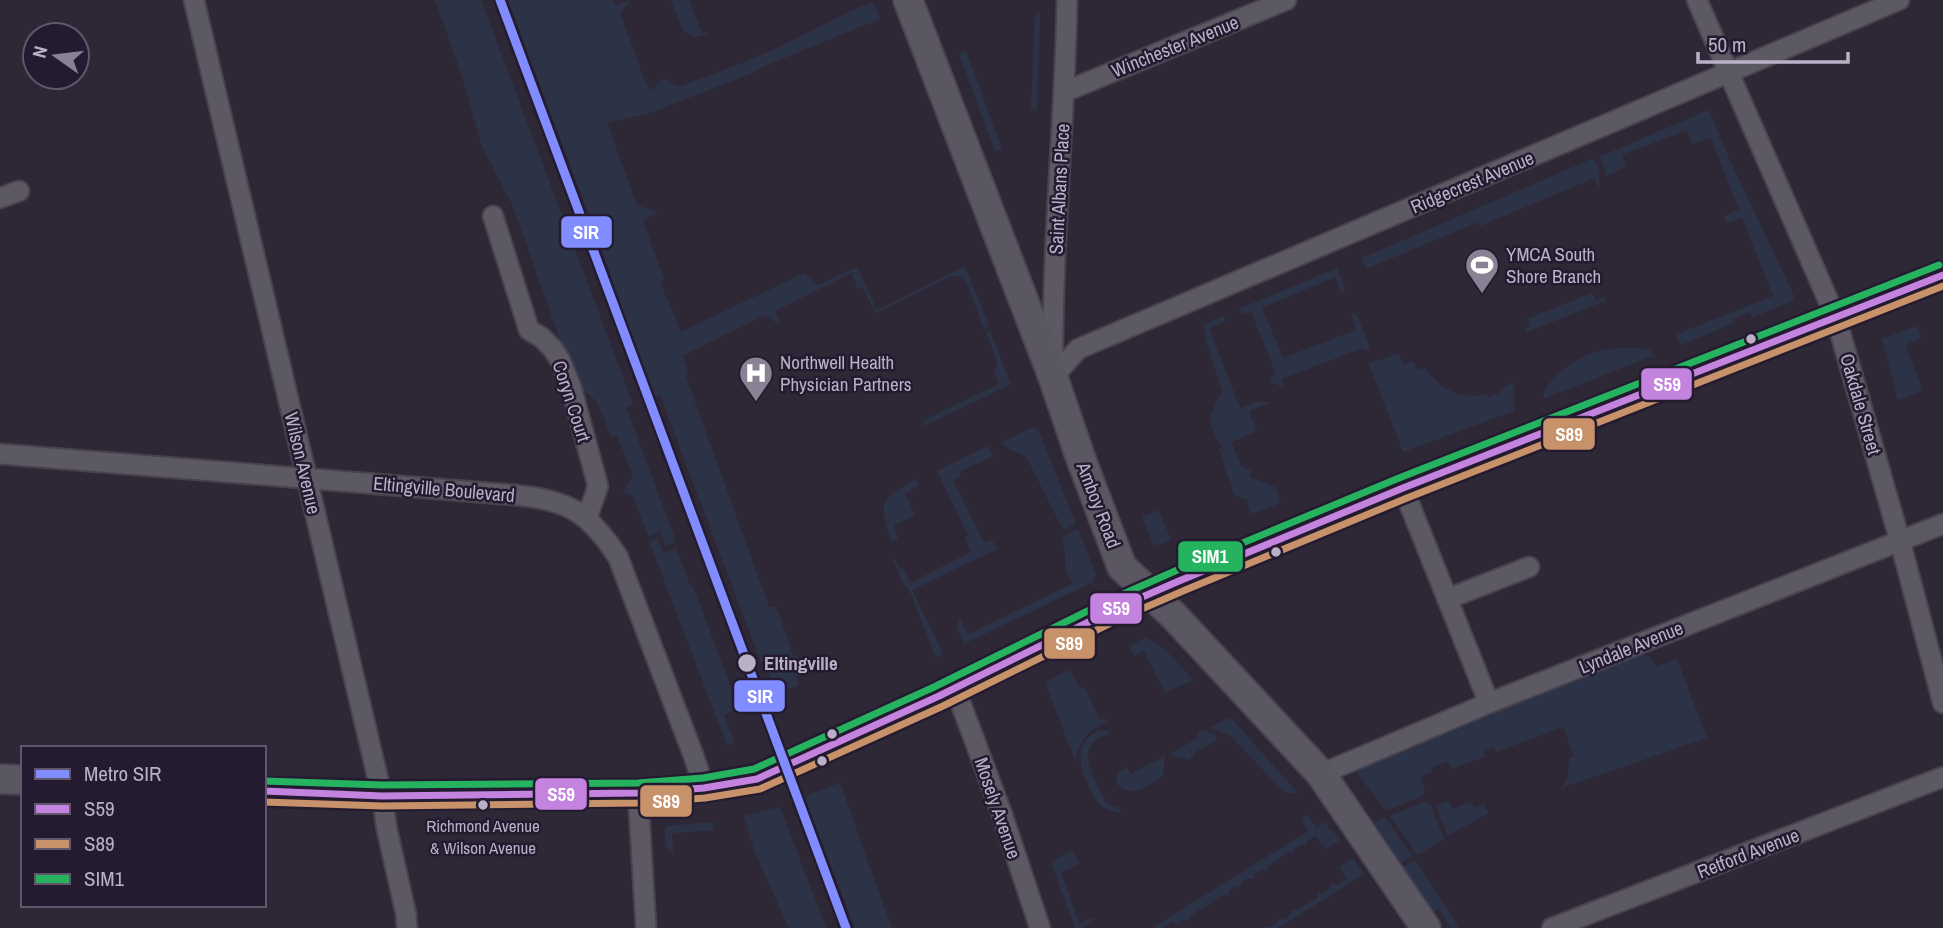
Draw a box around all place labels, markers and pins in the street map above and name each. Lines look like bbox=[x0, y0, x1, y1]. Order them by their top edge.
place label: YMCA South Shore Branch bbox=[1506, 241, 1601, 289]
sports icon: YMCA South Shore Branch bbox=[1463, 246, 1501, 295]
unlabelled marker bbox=[1744, 332, 1758, 346]
place label: Northwell Health Physician Partners bbox=[780, 349, 912, 397]
hospital icon: Northwell Health Physician Partners bbox=[737, 354, 775, 403]
unlabelled marker bbox=[1269, 545, 1283, 559]
place label: Eltingville bbox=[764, 650, 838, 676]
marker: Eltingville bbox=[736, 652, 758, 674]
unlabelled marker bbox=[825, 727, 839, 741]
unlabelled marker bbox=[815, 754, 829, 768]
marker: Richmond Avenue & Wilson Avenue bbox=[476, 798, 490, 812]
place label: Richmond Avenue & Wilson Avenue bbox=[426, 814, 540, 859]

